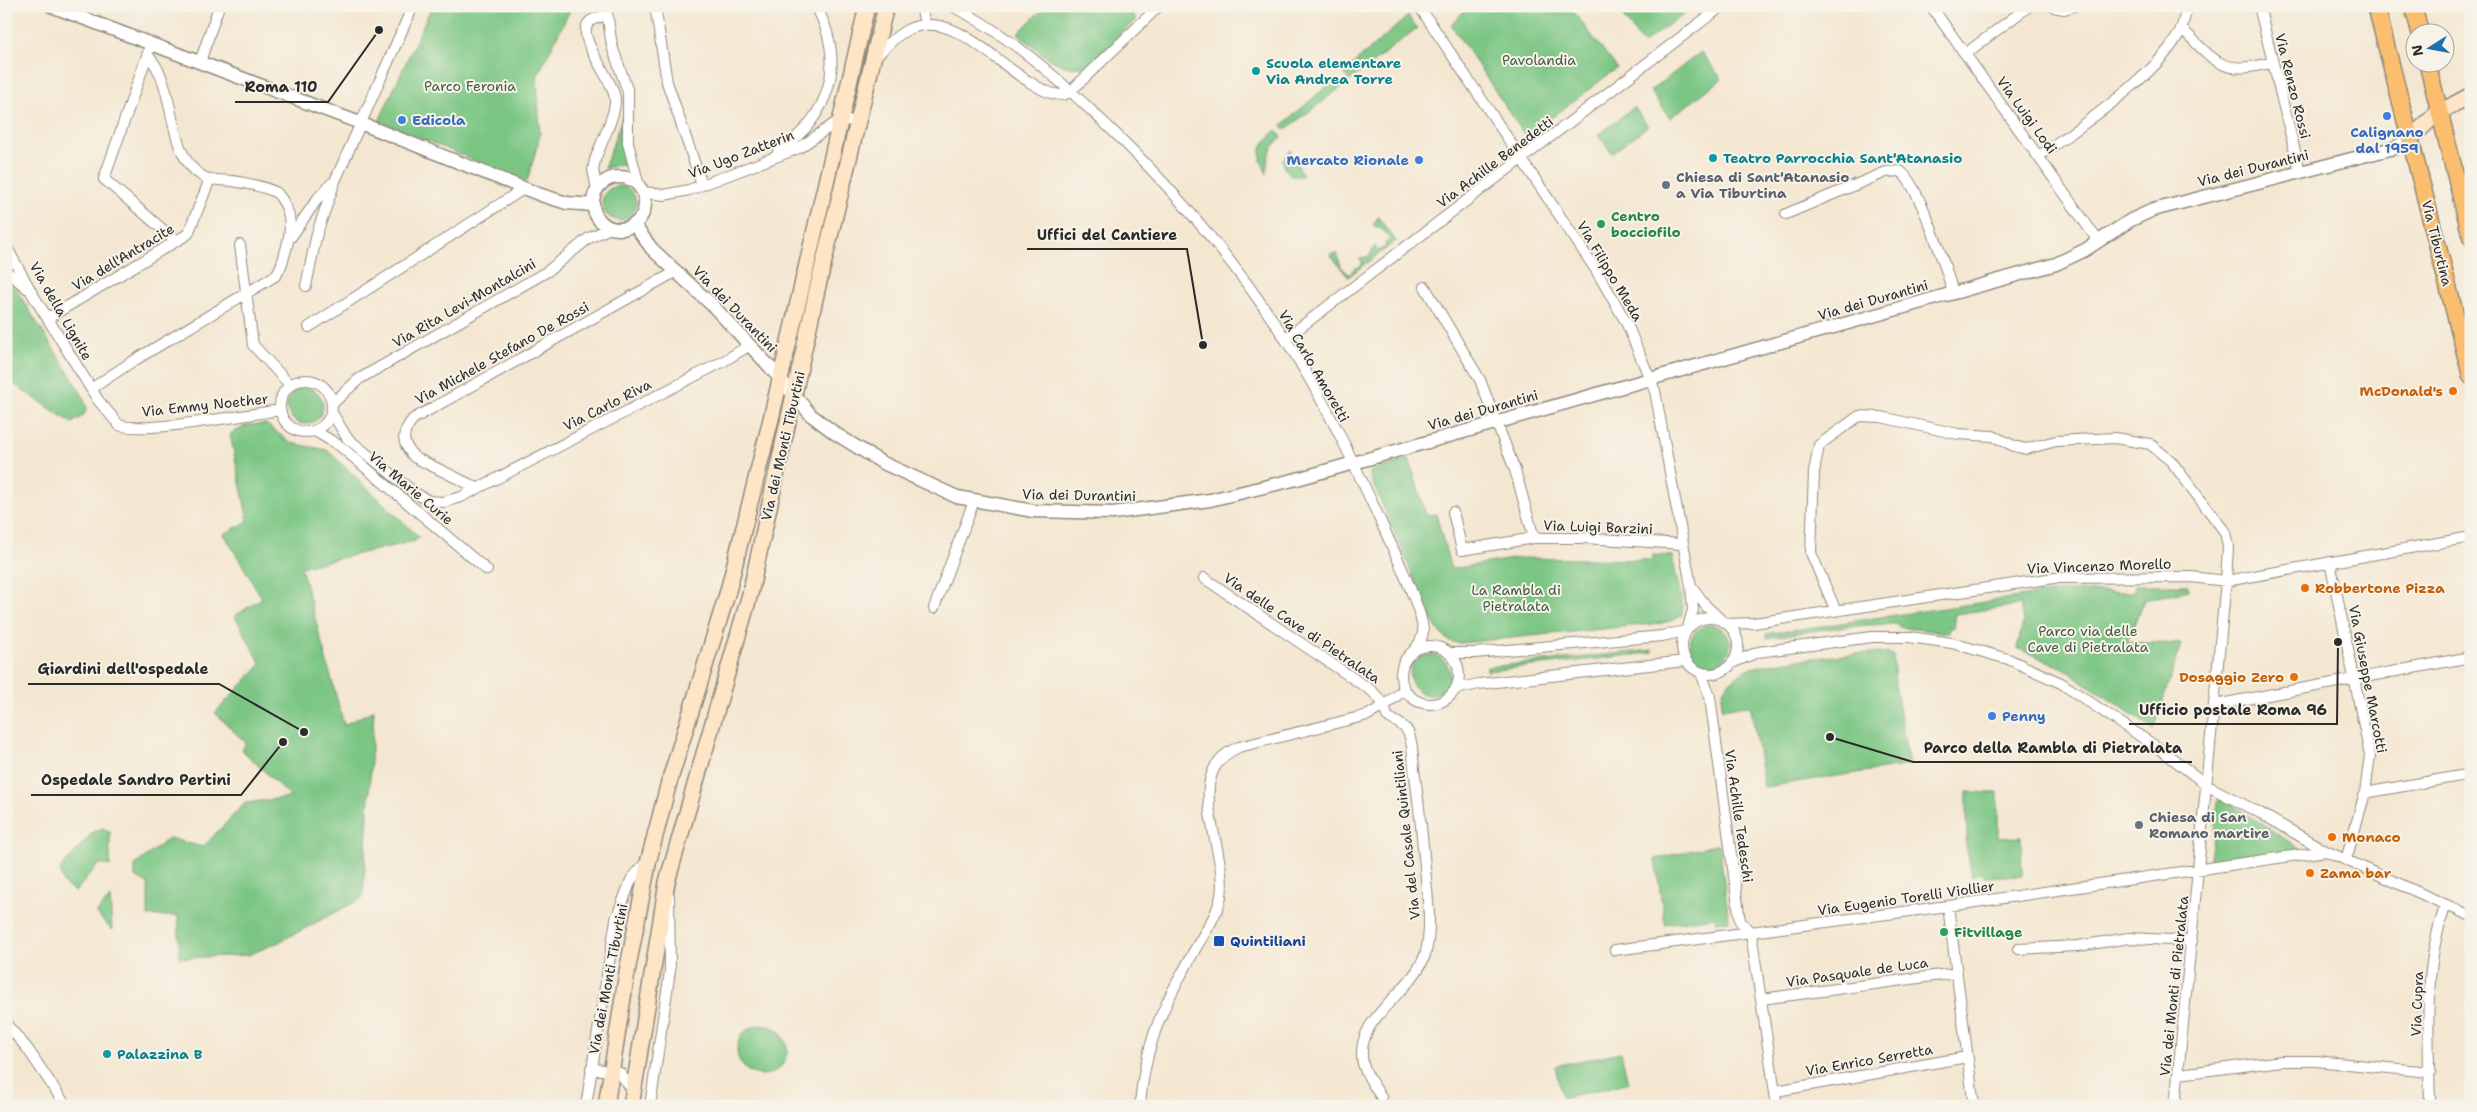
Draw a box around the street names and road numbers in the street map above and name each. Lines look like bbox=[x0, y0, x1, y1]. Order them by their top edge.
street label: Via Renzo Rossi bbox=[2271, 31, 2315, 141]
street label: Via Luigi Lodi bbox=[1993, 73, 2061, 157]
street label: Via Achille Benedetti bbox=[1433, 112, 1557, 212]
street label: Via Ugo Zatterin bbox=[685, 125, 797, 182]
street label: Via dei Durantini bbox=[2196, 145, 2310, 191]
street label: Via Tiburtina bbox=[2418, 198, 2456, 288]
street label: Via Filippo Meda bbox=[1573, 217, 1647, 325]
street label: Via dell'Antracite bbox=[69, 219, 178, 295]
street label: Via Rita Levi-Montalcini bbox=[389, 254, 539, 352]
street label: Via della Lignite bbox=[26, 259, 96, 363]
street label: Via dei Durantini bbox=[689, 262, 781, 356]
street label: Via dei Durantini bbox=[1816, 276, 1930, 324]
street label: Via Michele Stefano De Rossi bbox=[412, 298, 592, 408]
street label: Via Carlo Amoretti bbox=[1275, 307, 1353, 425]
street label: Via dei Monti Tiburtini bbox=[757, 369, 809, 523]
street label: Via Carlo Riva bbox=[560, 375, 654, 435]
street label: Via dei Durantini bbox=[1426, 386, 1540, 434]
street label: Via Emmy Noether bbox=[141, 389, 270, 421]
street label: Via Marie Curie bbox=[365, 447, 457, 529]
street label: Via dei Durantini bbox=[1022, 485, 1136, 505]
street label: Via Luigi Barzini bbox=[1543, 516, 1653, 538]
street label: Via Vincenzo Morello bbox=[2026, 554, 2172, 578]
street label: Via delle Cave di Pietralata bbox=[1220, 569, 1384, 687]
street label: Via Giuseppe Marcotti bbox=[2345, 603, 2391, 755]
street label: Via Achille Tedeschi bbox=[1721, 748, 1757, 884]
street label: Via del Casale Quintiliani bbox=[1388, 749, 1424, 921]
street label: Via Eugenio Torelli Viollier bbox=[1816, 877, 1996, 919]
street label: Via dei Monti di Pietralata bbox=[2156, 895, 2192, 1077]
street label: Via dei Monti Tiburtini bbox=[585, 902, 631, 1056]
street label: Via Pasquale de Luca bbox=[1785, 953, 1929, 991]
street label: Via Cupra bbox=[2407, 971, 2427, 1037]
street label: Via Enrico Serretta bbox=[1804, 1040, 1934, 1080]

